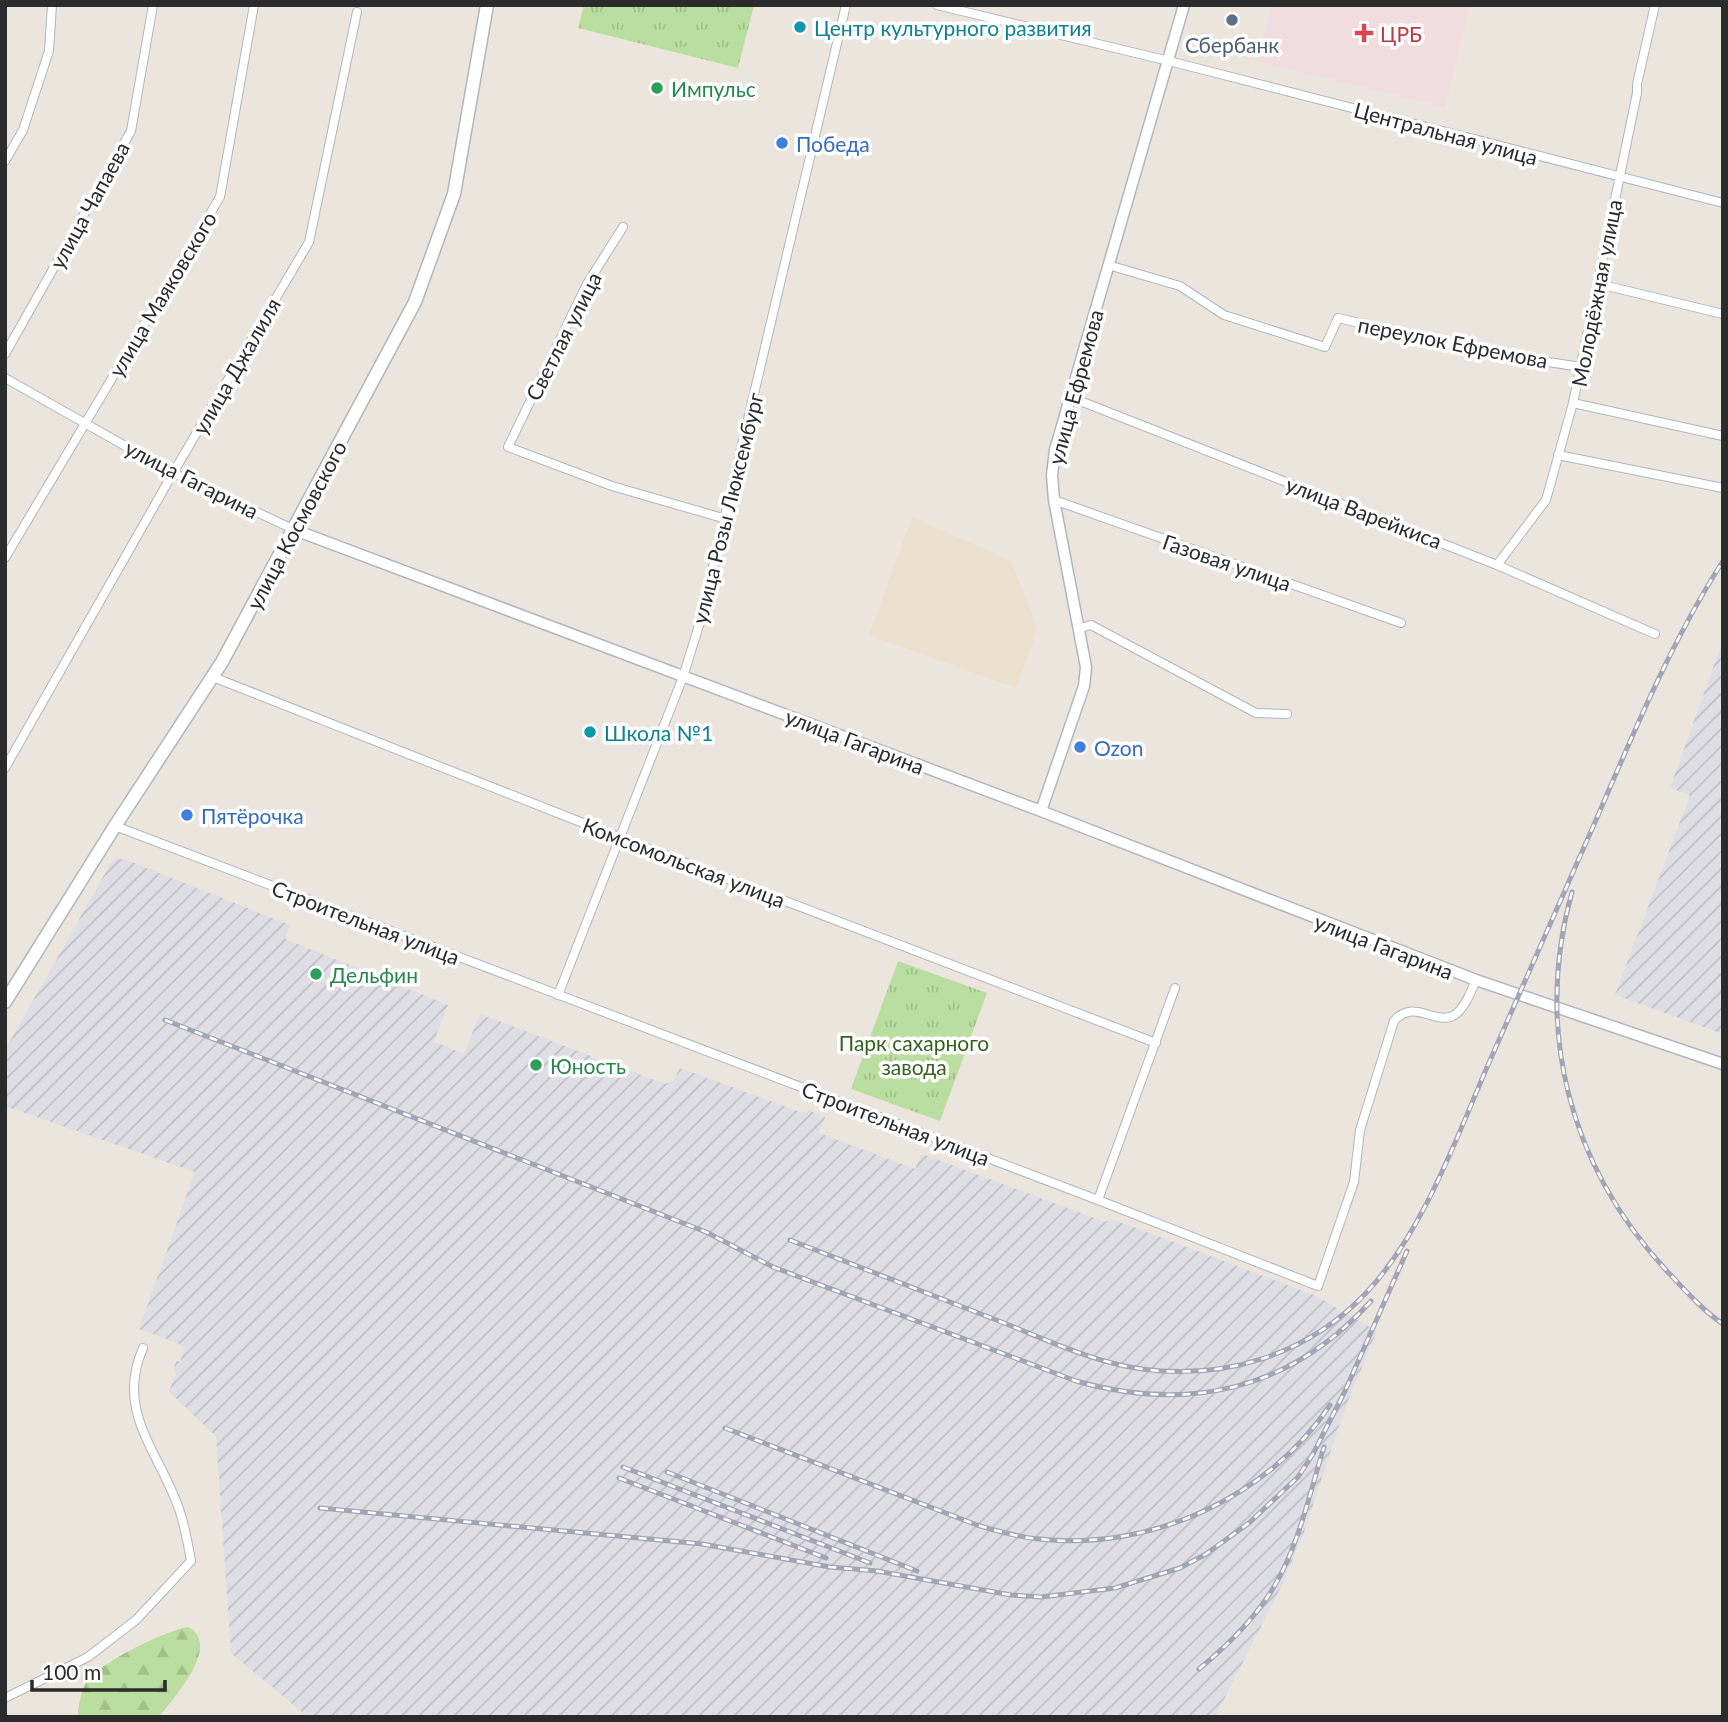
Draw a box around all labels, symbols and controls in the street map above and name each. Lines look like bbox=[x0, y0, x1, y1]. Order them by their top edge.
marker: Сбербанк bbox=[1224, 12, 1240, 28]
place label: Центр культурного развития bbox=[814, 15, 1092, 40]
marker: Центр культурного развития bbox=[792, 19, 808, 35]
place label: ЦРБ bbox=[1380, 21, 1422, 46]
marker: ЦРБ bbox=[1354, 23, 1374, 43]
place label: Сбербанк bbox=[1185, 32, 1279, 57]
place label: Импульс bbox=[671, 76, 756, 101]
marker: Импульс bbox=[649, 80, 665, 96]
street label: Центральная улица bbox=[1351, 96, 1541, 170]
place label: Победа bbox=[796, 131, 870, 156]
marker: Победа bbox=[774, 135, 790, 151]
street label: улица Чапаева bbox=[44, 137, 134, 273]
street label: Молодёжная улица bbox=[1566, 197, 1626, 389]
street label: улица Маяковского bbox=[103, 207, 221, 381]
street label: Светлая улица bbox=[520, 268, 606, 404]
street label: улица Джалиля bbox=[187, 293, 285, 439]
street label: улица Ефремова bbox=[1042, 307, 1108, 467]
street label: переулок Ефремова bbox=[1356, 311, 1550, 373]
street label: улица Розы Люксембург bbox=[686, 390, 768, 626]
street label: улица Гагарина bbox=[121, 435, 263, 523]
street label: улица Космовского bbox=[241, 436, 351, 614]
street label: улица Варейкиса bbox=[1283, 471, 1445, 553]
street label: Газовая улица bbox=[1160, 528, 1294, 596]
street label: улица Гагарина bbox=[782, 703, 928, 779]
place label: Школа №1 bbox=[604, 720, 713, 745]
marker: Школа №1 bbox=[582, 724, 598, 740]
place label: Ozon bbox=[1094, 735, 1144, 760]
marker: Ozon bbox=[1072, 739, 1088, 755]
place label: Пятёрочка bbox=[201, 803, 304, 828]
marker: Пятёрочка bbox=[179, 807, 195, 823]
street label: Комсомольская улица bbox=[579, 812, 789, 912]
street label: Строительная улица bbox=[269, 875, 463, 969]
street label: улица Гагарина bbox=[1311, 908, 1457, 984]
place label: Дельфин bbox=[330, 962, 418, 987]
marker: Дельфин bbox=[308, 966, 324, 982]
park label: Парк сахарного завода bbox=[839, 1030, 989, 1079]
place label: Юность bbox=[550, 1053, 626, 1078]
marker: Юность bbox=[528, 1057, 544, 1073]
street label: Строительная улица bbox=[799, 1076, 993, 1170]
scale bar bbox=[32, 1648, 164, 1692]
text: 100 m bbox=[42, 1659, 101, 1684]

